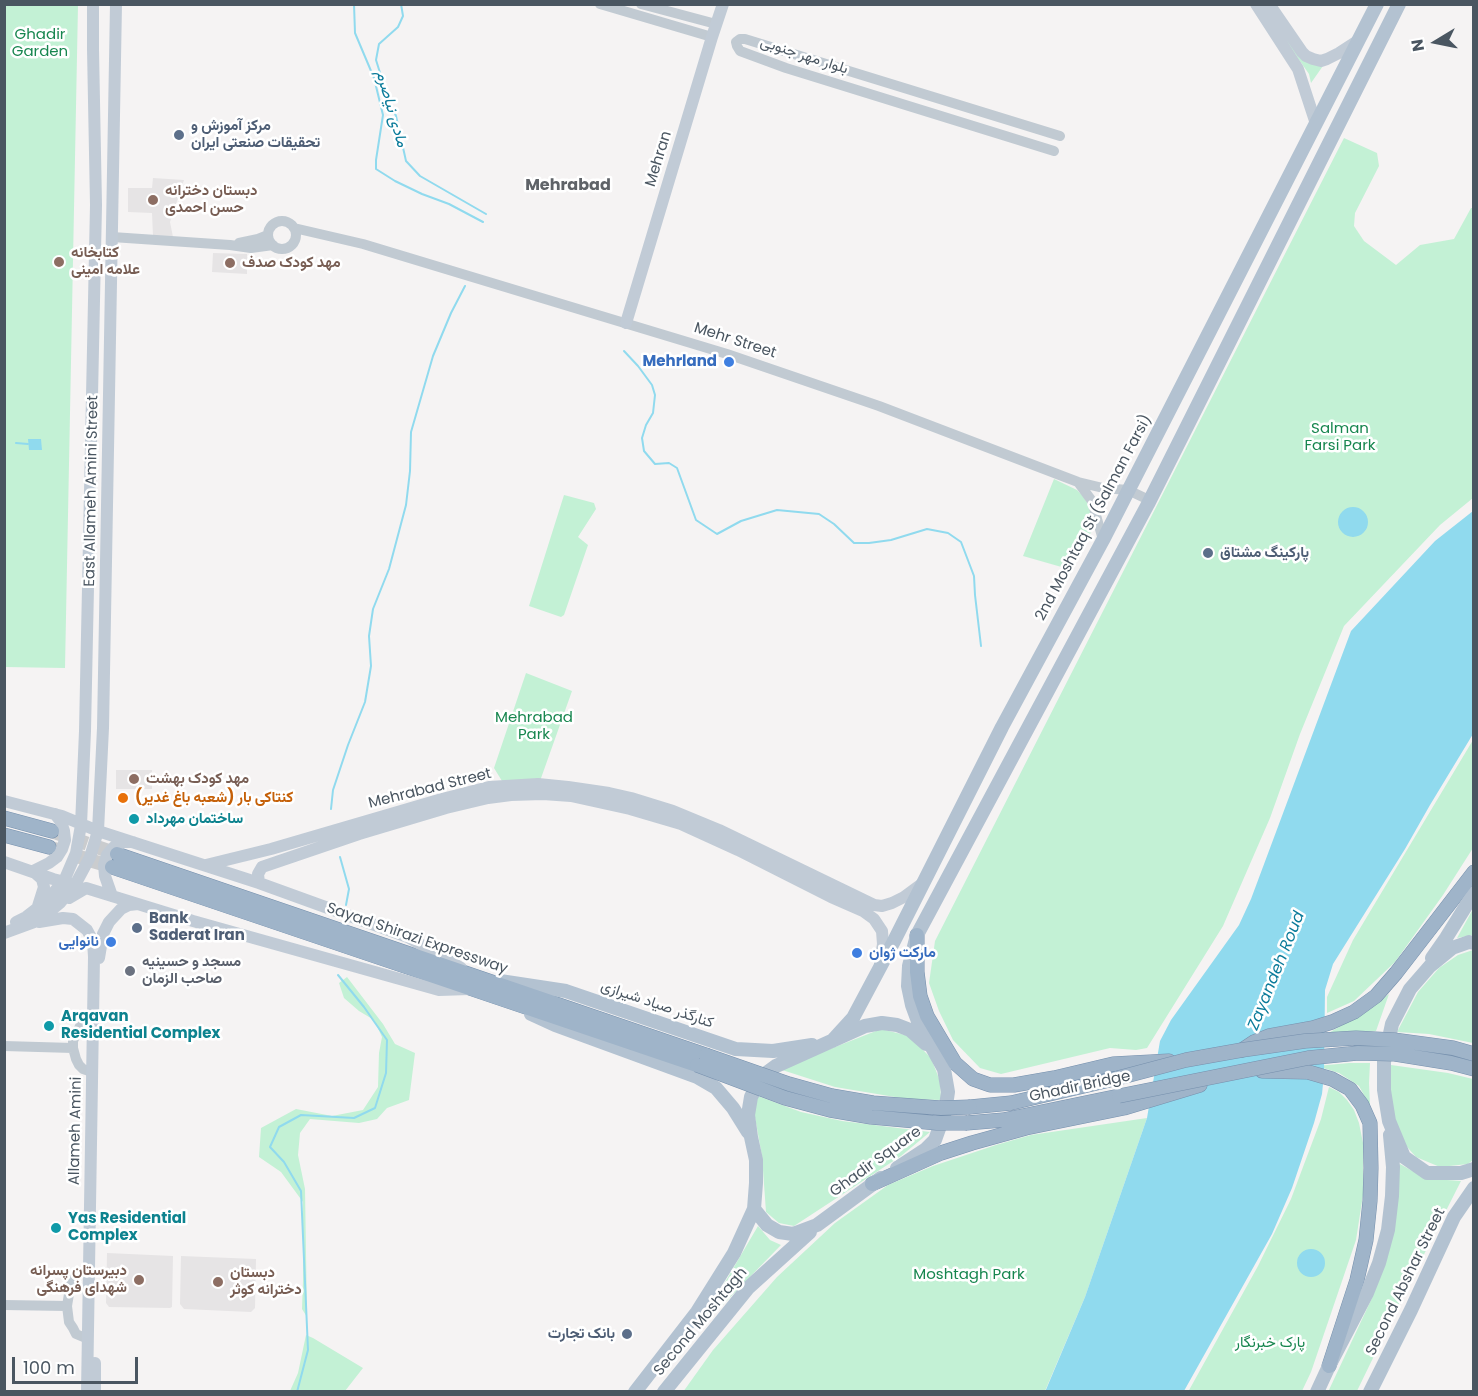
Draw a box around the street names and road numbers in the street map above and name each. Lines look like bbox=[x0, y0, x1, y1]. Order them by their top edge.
street label: بلوار مهر جنوبی bbox=[758, 33, 850, 79]
street label: Mehran bbox=[642, 129, 676, 189]
street label: Mehr Street bbox=[692, 319, 778, 363]
street label: East Allameh Amini Street bbox=[81, 395, 103, 587]
street label: 2nd Moshtaq St (Salman Farsi) bbox=[1032, 412, 1156, 624]
street label: Mehrabad Street bbox=[367, 765, 493, 813]
street label: Sayad Shirazi Expressway bbox=[324, 899, 510, 979]
street label: کنارگذر صیاد شیرازی bbox=[598, 977, 716, 1033]
street label: Ghadir Bridge bbox=[1028, 1067, 1132, 1107]
street label: Allameh Amini bbox=[66, 1077, 86, 1185]
street label: Ghadir Square bbox=[827, 1123, 925, 1201]
street label: Second Abshar Street bbox=[1362, 1205, 1450, 1359]
street label: Second Moshtagh bbox=[650, 1264, 752, 1380]

